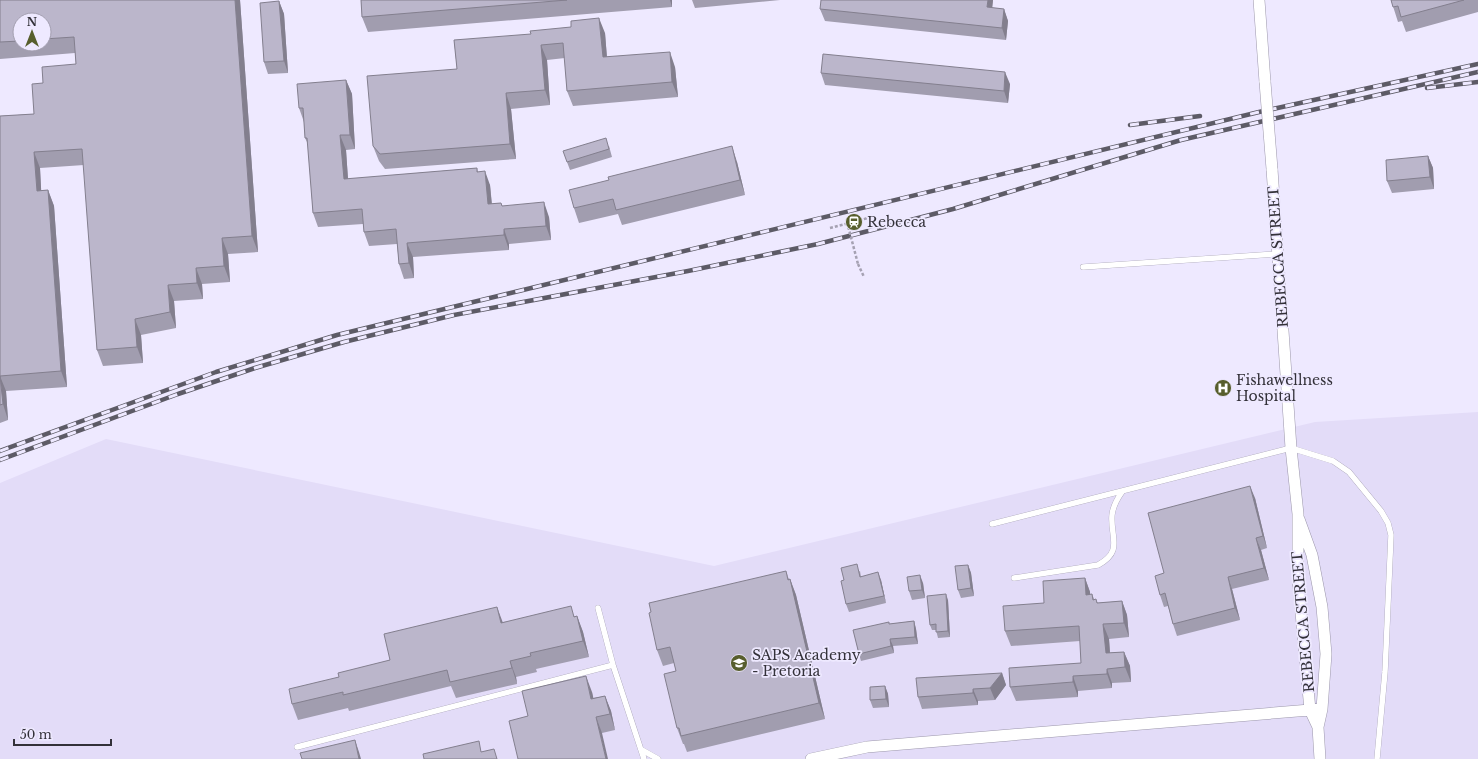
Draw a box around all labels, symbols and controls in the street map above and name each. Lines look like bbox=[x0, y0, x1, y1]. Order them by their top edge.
north arrow bbox=[12, 12, 52, 52]
text: N bbox=[27, 15, 38, 29]
street label: REBECCA STREET bbox=[1264, 186, 1292, 328]
station icon: Rebecca bbox=[844, 212, 864, 232]
place label: Rebecca bbox=[867, 213, 926, 231]
place label: Fishawellness Hospital bbox=[1236, 371, 1333, 405]
hospital icon: Fishawellness Hospital bbox=[1213, 378, 1233, 398]
street label: REBECCA STREET bbox=[1288, 551, 1318, 693]
place label: SAPS Academy - Pretoria bbox=[752, 646, 861, 680]
school or university icon: SAPS Academy - Pretoria bbox=[729, 653, 749, 673]
scale bar bbox=[14, 721, 111, 747]
text: 50 m bbox=[20, 727, 52, 742]

